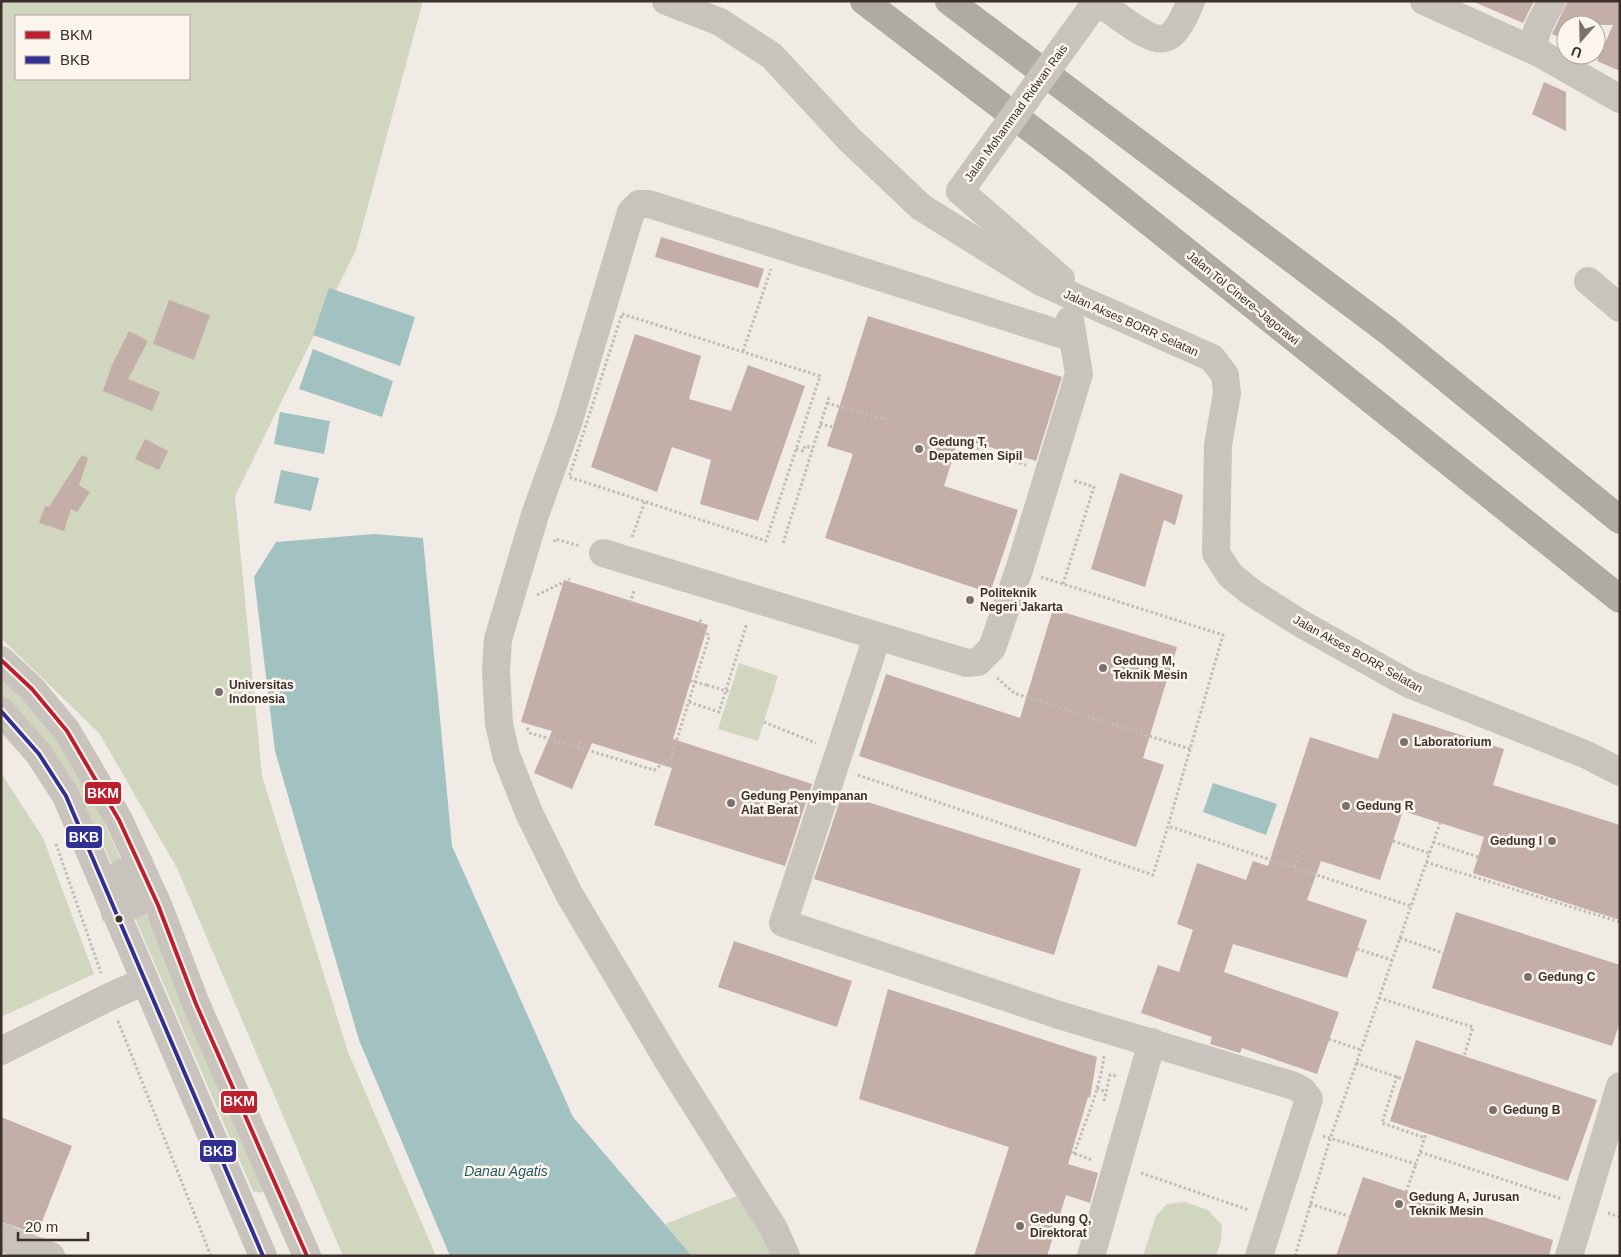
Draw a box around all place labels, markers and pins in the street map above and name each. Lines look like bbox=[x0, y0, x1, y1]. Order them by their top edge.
place label: Gedung T, Depatemen Sipil bbox=[929, 435, 1022, 463]
marker: Gedung T, Depatemen Sipil bbox=[913, 443, 925, 455]
place label: Politeknik Negeri Jakarta bbox=[980, 586, 1063, 614]
marker: Politeknik Negeri Jakarta bbox=[964, 594, 976, 606]
place label: Gedung M, Teknik Mesin bbox=[1113, 654, 1187, 682]
marker: Gedung M, Teknik Mesin bbox=[1097, 662, 1109, 674]
place label: Universitas Indonesia bbox=[229, 678, 294, 706]
marker: Universitas Indonesia bbox=[213, 686, 225, 698]
place label: Laboratorium bbox=[1414, 735, 1491, 749]
marker: Laboratorium bbox=[1398, 736, 1410, 748]
place label: Gedung Penyimpanan Alat Berat bbox=[741, 789, 868, 817]
marker: Gedung Penyimpanan Alat Berat bbox=[725, 797, 737, 809]
place label: Gedung R bbox=[1356, 799, 1414, 813]
marker: Gedung R bbox=[1340, 800, 1352, 812]
place label: Gedung I bbox=[1490, 834, 1542, 848]
marker: Gedung I bbox=[1546, 835, 1558, 847]
unlabelled marker bbox=[114, 914, 124, 924]
place label: Gedung C bbox=[1538, 970, 1596, 984]
marker: Gedung C bbox=[1522, 971, 1534, 983]
place label: Gedung B bbox=[1503, 1103, 1561, 1117]
marker: Gedung B bbox=[1487, 1104, 1499, 1116]
place label: Gedung A, Jurusan Teknik Mesin bbox=[1409, 1190, 1519, 1218]
marker: Gedung A, Jurusan Teknik Mesin bbox=[1393, 1198, 1405, 1210]
place label: Gedung Q, Direktorat bbox=[1030, 1212, 1091, 1240]
marker: Gedung Q, Direktorat bbox=[1014, 1220, 1026, 1232]

